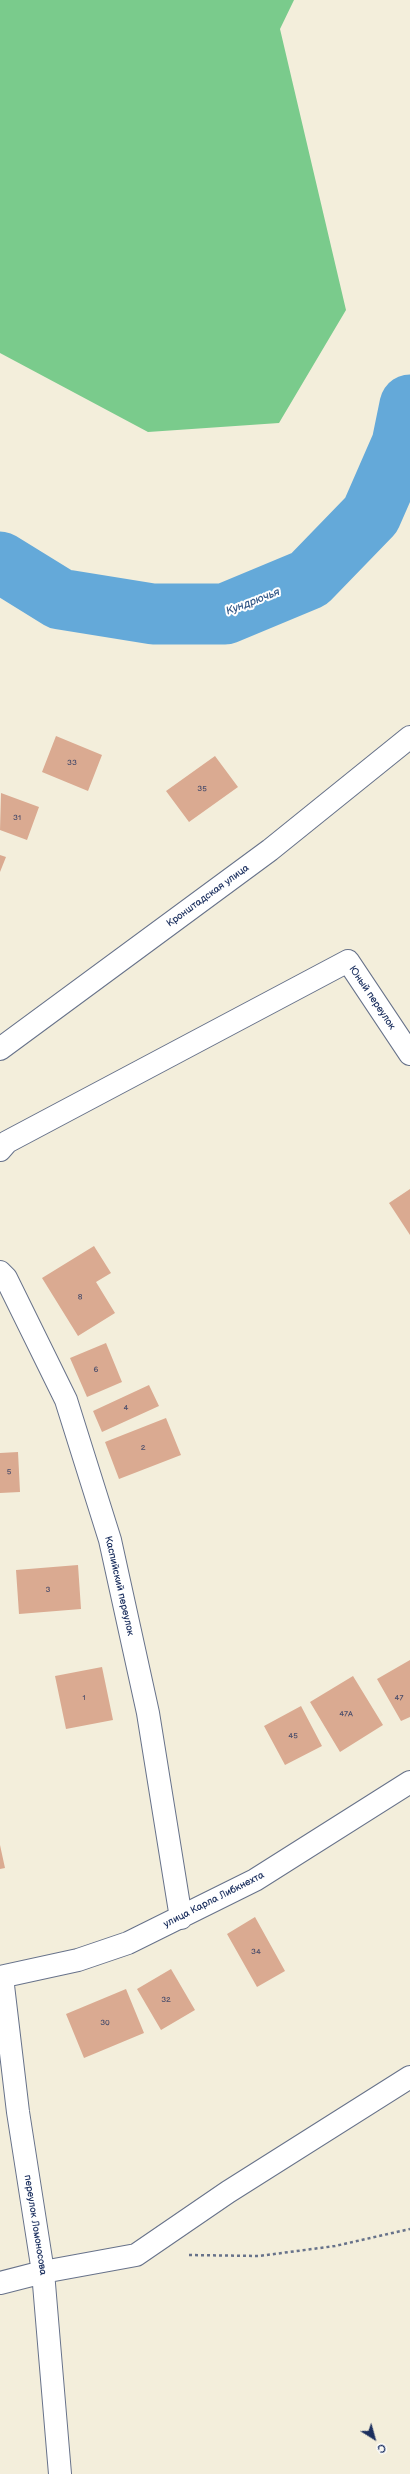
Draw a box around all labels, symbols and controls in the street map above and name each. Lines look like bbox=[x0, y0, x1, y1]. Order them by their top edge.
water label: Кундрючья bbox=[224, 586, 282, 618]
house number: 33 bbox=[67, 758, 77, 768]
house number: 35 bbox=[197, 784, 207, 794]
house number: 31 bbox=[13, 813, 21, 823]
street label: Кронштадская улица bbox=[164, 862, 252, 930]
street label: Юный переулок bbox=[346, 964, 398, 1032]
house number: 8 bbox=[78, 1292, 82, 1302]
house number: 6 bbox=[94, 1365, 98, 1375]
house number: 4 bbox=[124, 1403, 128, 1413]
house number: 2 bbox=[141, 1443, 145, 1453]
house number: 5 bbox=[7, 1467, 11, 1477]
street label: Каспийский переулок bbox=[102, 1535, 136, 1637]
house number: 3 bbox=[46, 1585, 50, 1595]
house number: 1 bbox=[82, 1693, 86, 1703]
house number: 47 bbox=[395, 1693, 403, 1703]
house number: 47А bbox=[339, 1709, 353, 1719]
house number: 45 bbox=[288, 1731, 298, 1741]
street label: улица Карла Либкнехта bbox=[162, 1869, 266, 1931]
house number: 34 bbox=[251, 1947, 261, 1957]
house number: 32 bbox=[161, 1995, 171, 2005]
house number: 30 bbox=[100, 2018, 110, 2028]
street label: переулок Ломоносова bbox=[21, 2174, 49, 2276]
north arrow bbox=[354, 2418, 394, 2458]
text: С bbox=[375, 2440, 388, 2455]

